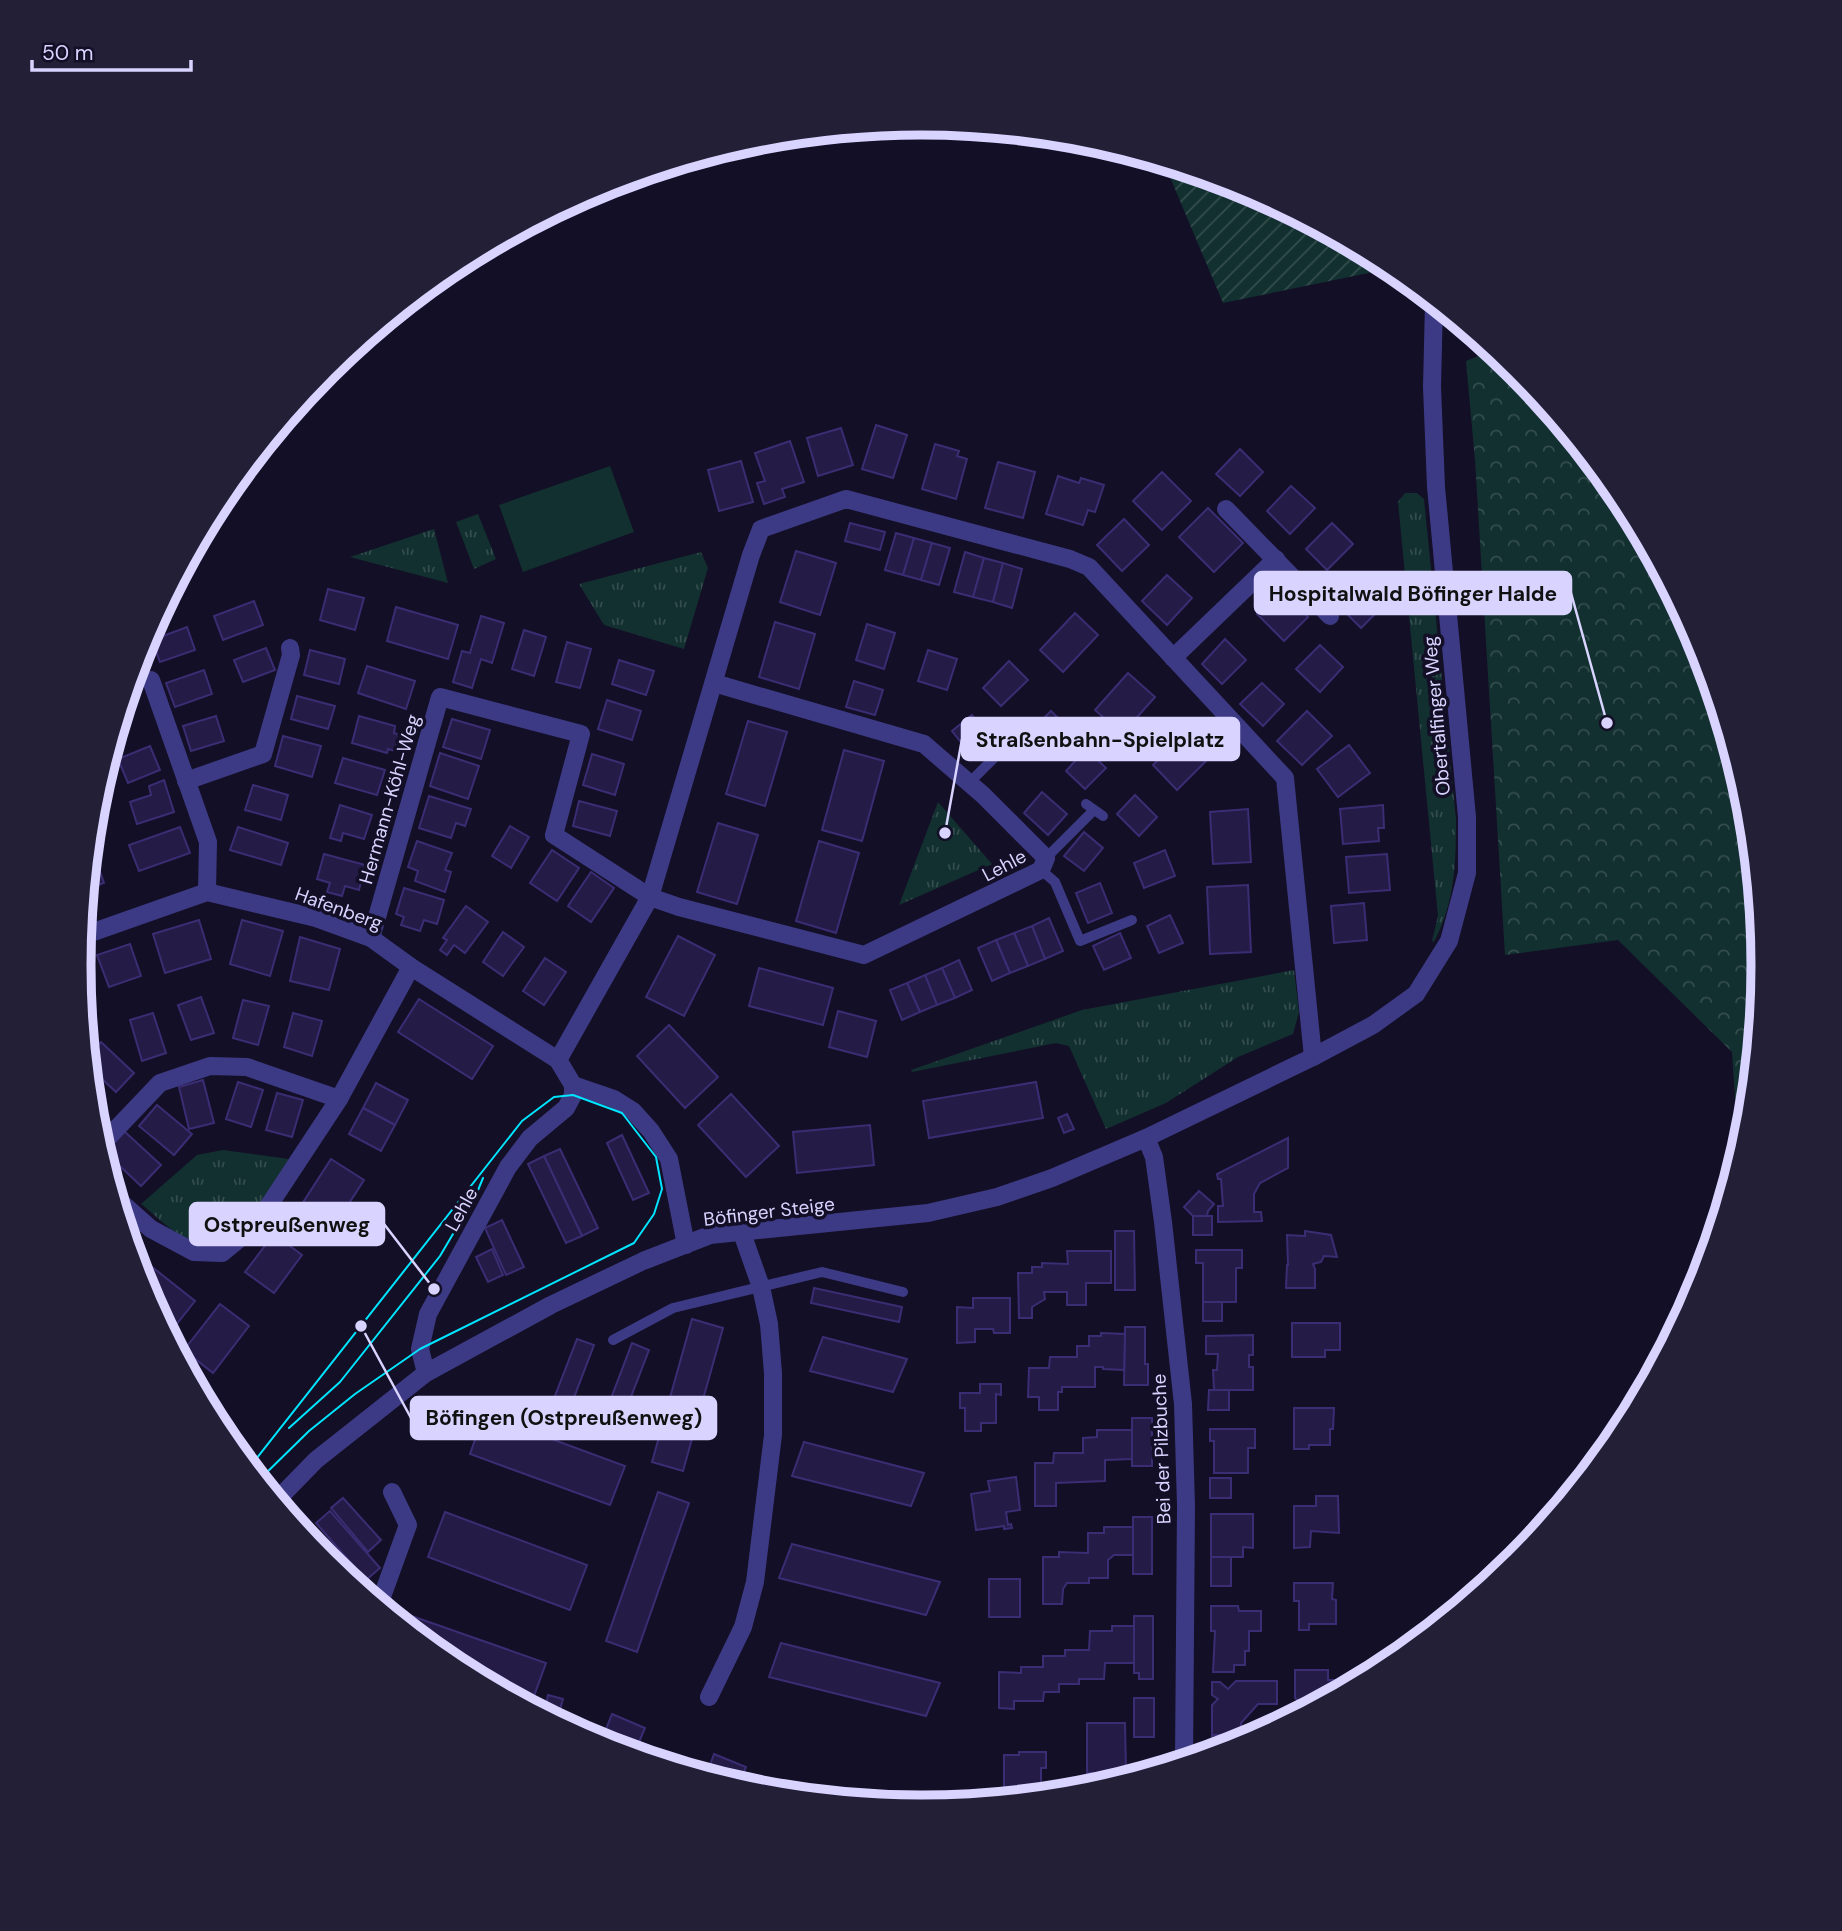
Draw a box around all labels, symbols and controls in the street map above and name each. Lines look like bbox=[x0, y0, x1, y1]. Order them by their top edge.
scale bar bbox=[32, 28, 191, 72]
text: 50 m bbox=[42, 39, 93, 67]
callout: Hospitalwald Böfinger Halde bbox=[1255, 572, 1571, 614]
text: Hospitalwald Böfinger Halde bbox=[1269, 580, 1557, 608]
street label: Obertalfinger Weg bbox=[1417, 635, 1456, 797]
street label: Hermann-Köhl-Weg bbox=[353, 711, 426, 887]
callout: Straßenbahn-Spielplatz bbox=[962, 718, 1239, 760]
text: Straßenbahn-Spielplatz bbox=[976, 726, 1224, 754]
street label: Lehle bbox=[978, 844, 1031, 887]
street label: Hafenberg bbox=[292, 881, 386, 936]
street label: Lehle bbox=[439, 1183, 484, 1236]
street label: Böfinger Steige bbox=[702, 1191, 836, 1232]
callout: Ostpreußenweg bbox=[190, 1203, 384, 1245]
text: Ostpreußenweg bbox=[204, 1211, 370, 1239]
street label: Bei der Pilzbuche bbox=[1146, 1373, 1177, 1525]
callout: Böfingen (Ostpreußenweg) bbox=[411, 1397, 716, 1439]
text: Böfingen (Ostpreußenweg) bbox=[426, 1404, 702, 1432]

